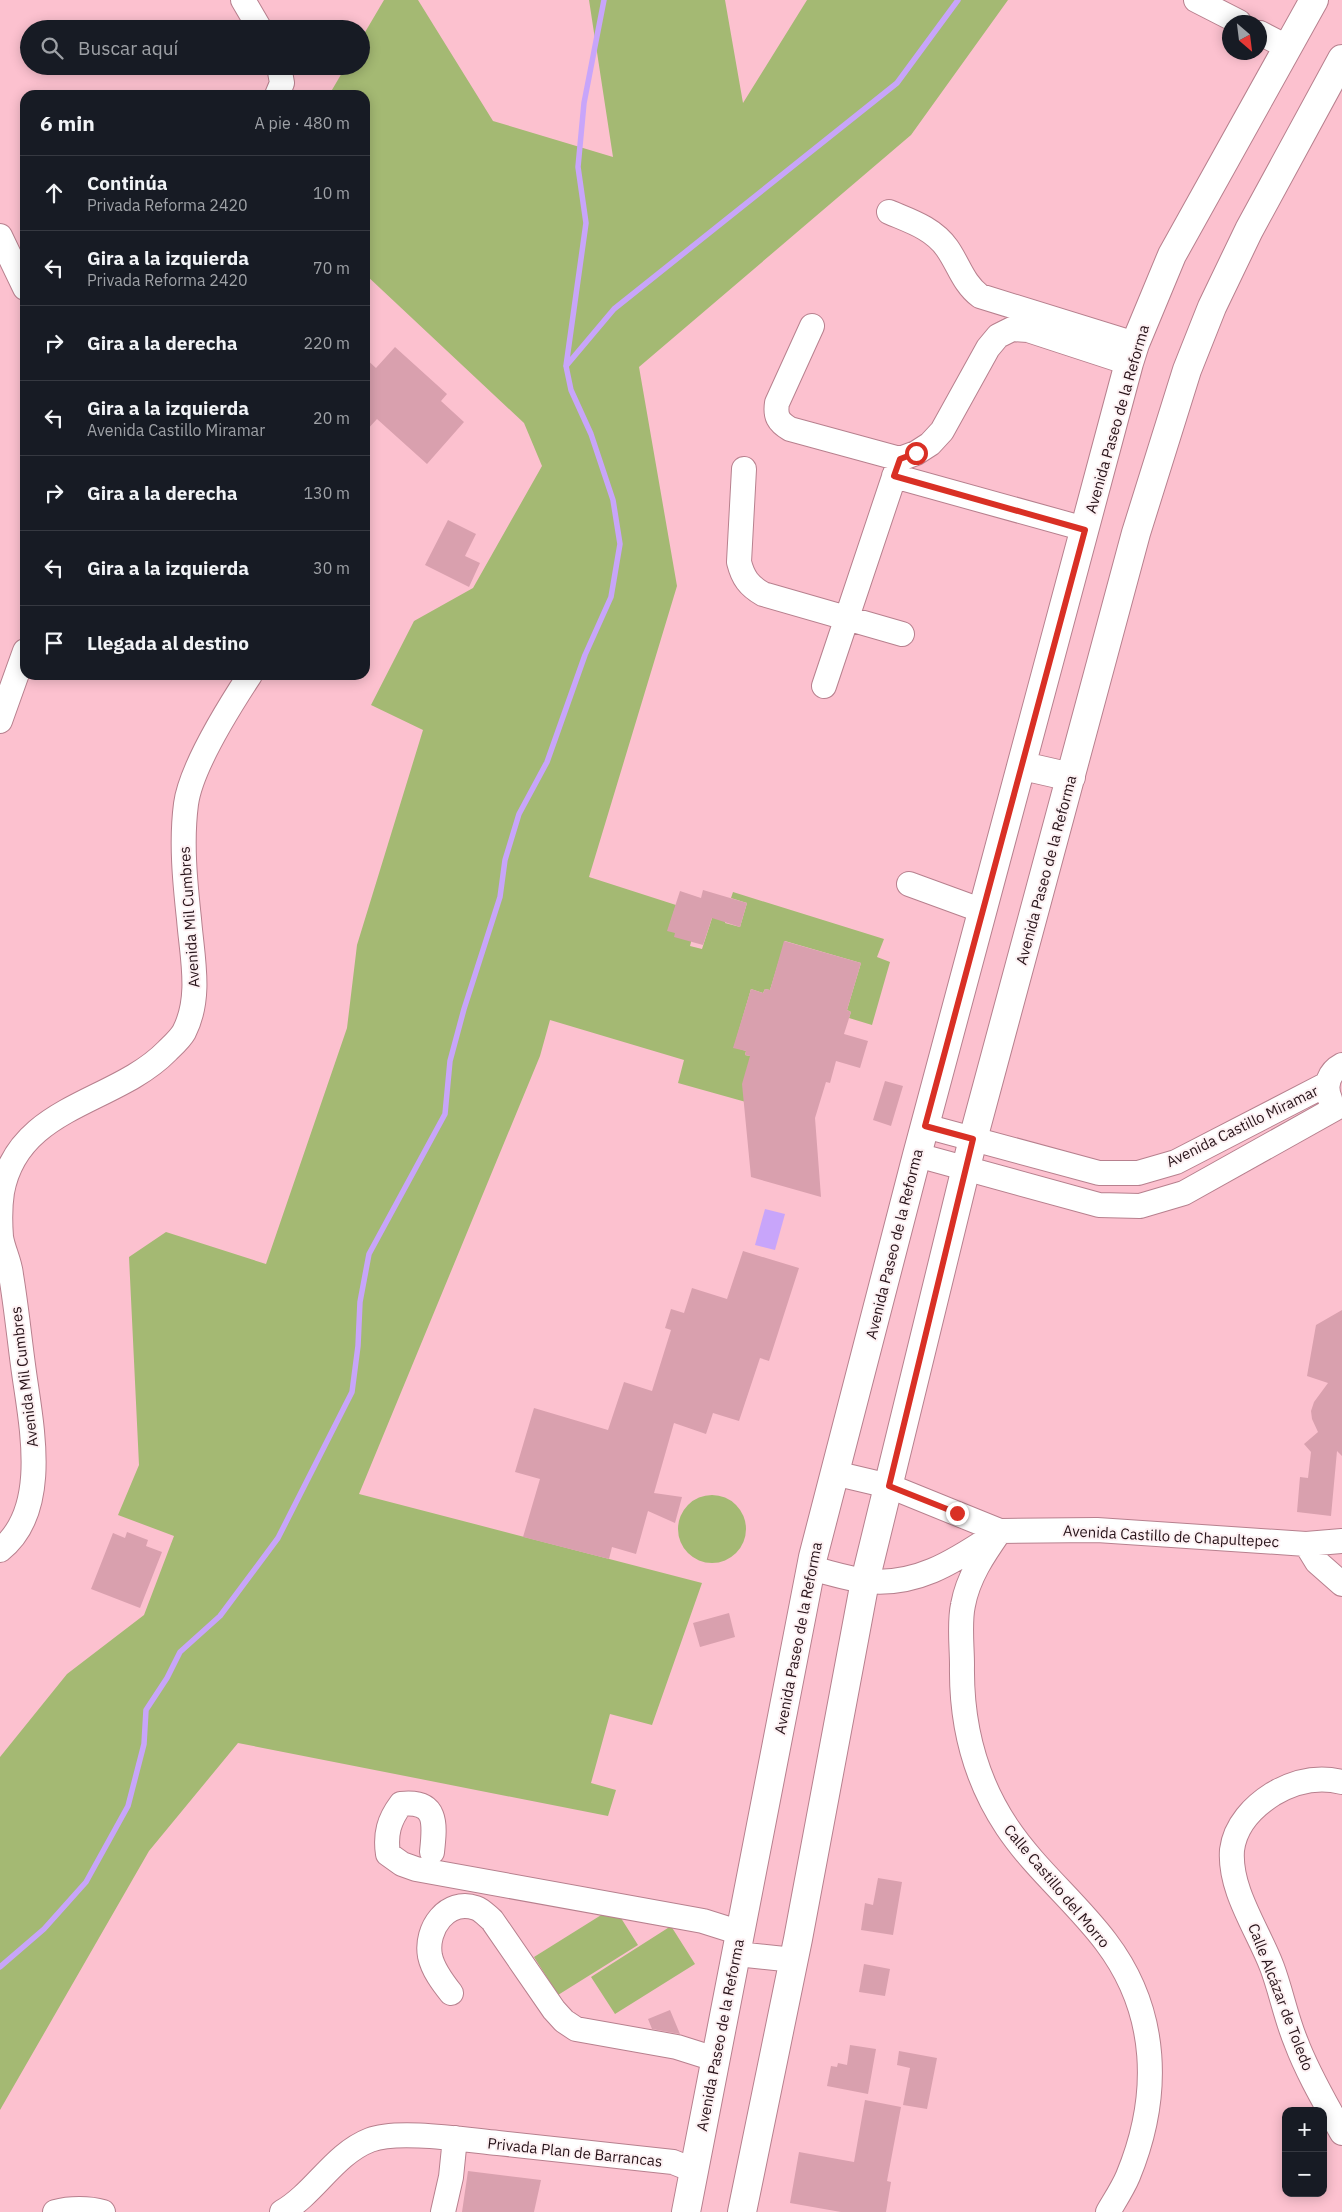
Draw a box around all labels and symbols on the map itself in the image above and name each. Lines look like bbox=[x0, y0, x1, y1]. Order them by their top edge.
north arrow bbox=[1222, 15, 1267, 60]
street label: Avenida Paseo de la Reforma bbox=[1081, 323, 1153, 515]
route start bbox=[905, 442, 928, 465]
street label: Avenida Paseo de la Reforma bbox=[1012, 773, 1080, 967]
street label: Avenida Mil Cumbres bbox=[175, 846, 203, 988]
street label: Avenida Castillo Miramar bbox=[1163, 1081, 1322, 1171]
street label: Avenida Paseo de la Reforma bbox=[861, 1147, 927, 1341]
street label: Avenida Mil Cumbres bbox=[6, 1306, 42, 1448]
route end bbox=[946, 1502, 969, 1525]
street label: Avenida Castillo de Chapultepec bbox=[1062, 1521, 1280, 1551]
street label: Avenida Paseo de la Reforma bbox=[770, 1540, 826, 1736]
street label: Calle Castillo del Morro bbox=[1000, 1820, 1114, 1952]
street label: Calle Alcázar de Toledo bbox=[1244, 1921, 1318, 2073]
street label: Avenida Paseo de la Reforma bbox=[692, 1937, 748, 2133]
street label: Privada Plan de Barrancas bbox=[487, 2133, 663, 2171]

